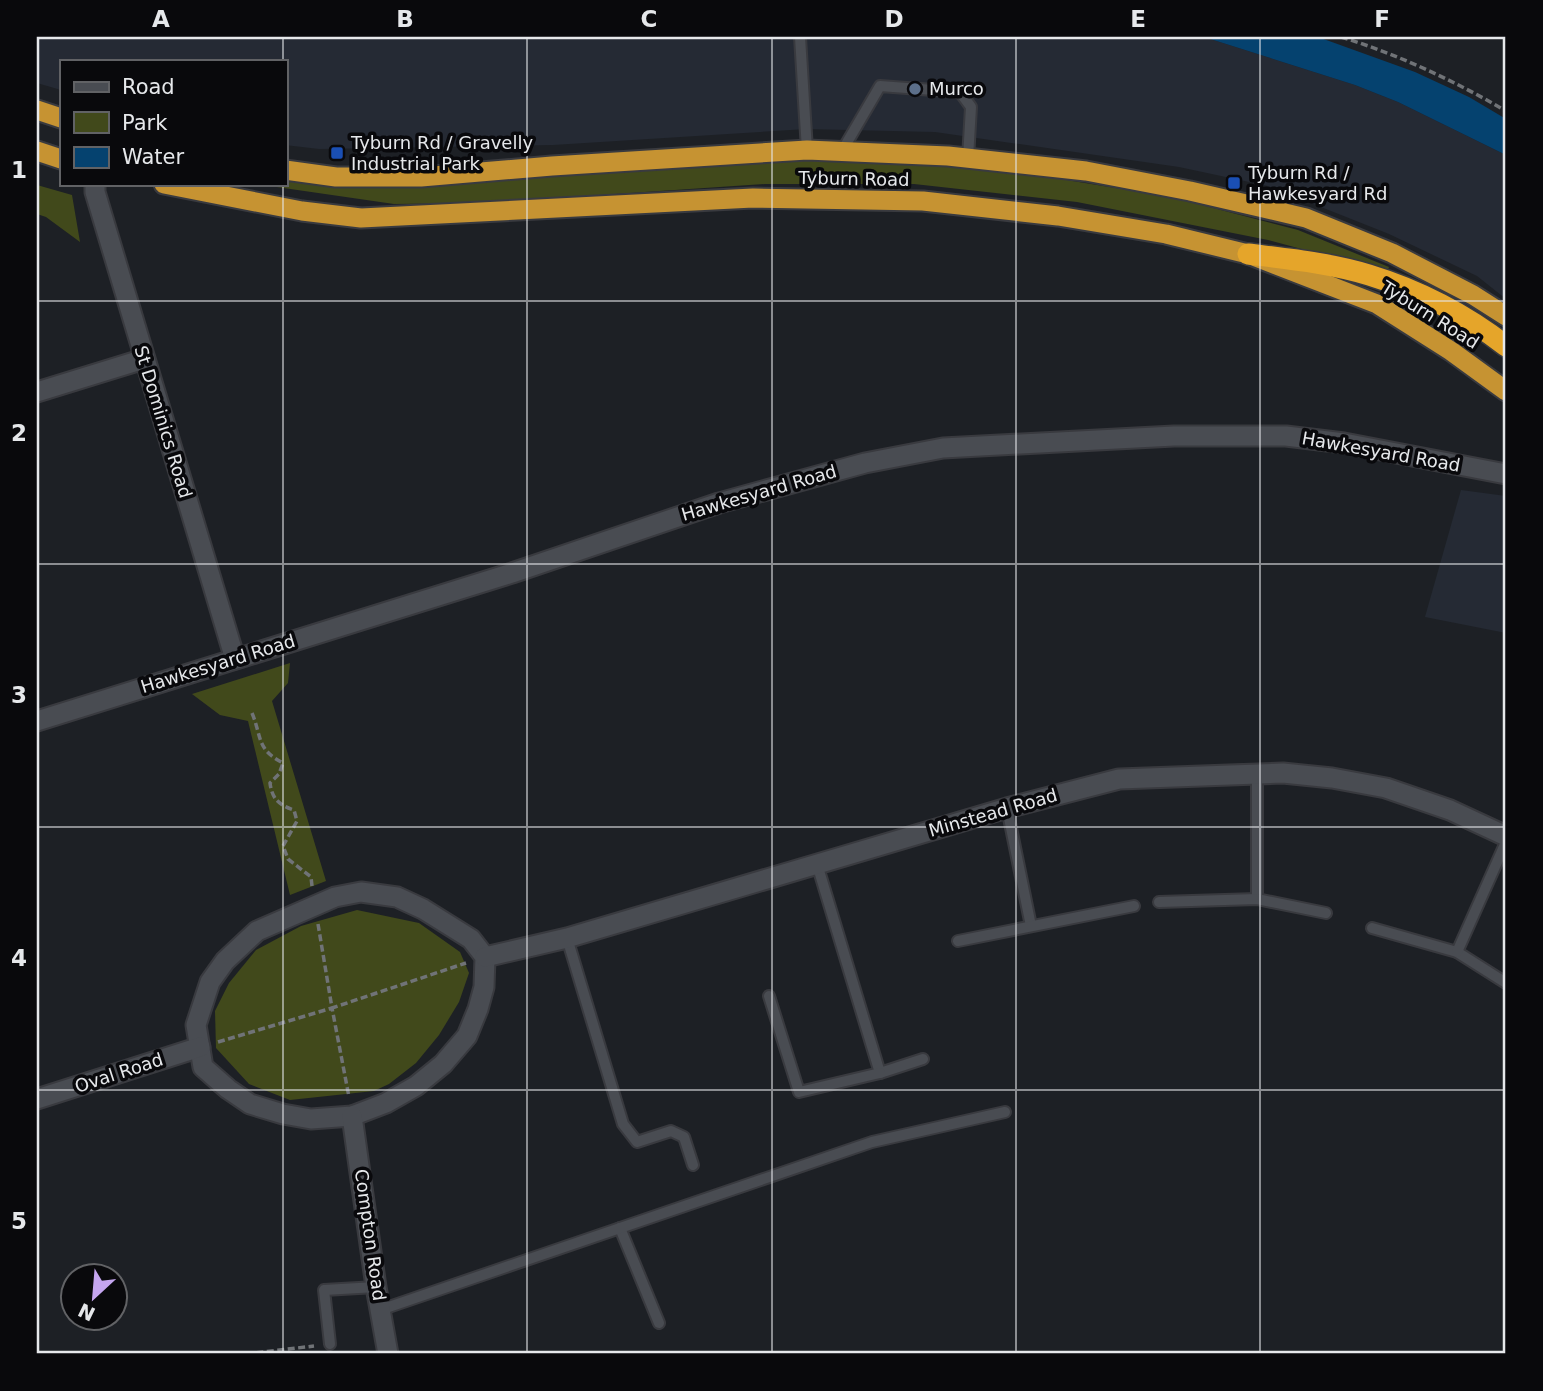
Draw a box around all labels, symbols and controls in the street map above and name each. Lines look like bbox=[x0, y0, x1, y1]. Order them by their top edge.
text: A bbox=[152, 6, 170, 32]
text: B bbox=[396, 6, 414, 32]
text: C bbox=[641, 6, 657, 32]
text: D bbox=[884, 6, 904, 32]
text: E bbox=[1130, 6, 1146, 32]
text: F bbox=[1374, 6, 1390, 32]
legend bbox=[60, 60, 287, 186]
text: Road bbox=[122, 75, 175, 99]
place label: Murco bbox=[929, 78, 984, 99]
marker: Murco bbox=[907, 81, 923, 97]
text: Park bbox=[122, 111, 168, 135]
place label: Tyburn Rd / Gravelly Industrial Park bbox=[350, 132, 533, 174]
text: Water bbox=[122, 145, 184, 169]
marker: Tyburn Rd / Gravelly Industrial Park bbox=[329, 145, 345, 161]
text: 1 bbox=[11, 157, 27, 183]
place label: Tyburn Rd / Hawkesyard Rd bbox=[1247, 162, 1387, 204]
street label: Tyburn Road bbox=[797, 167, 910, 190]
marker: Tyburn Rd / Hawkesyard Rd bbox=[1226, 175, 1242, 191]
street label: Tyburn Road bbox=[1377, 276, 1483, 353]
street label: St Dominics Road bbox=[130, 343, 197, 501]
text: 2 bbox=[11, 420, 27, 446]
street label: Hawkesyard Road bbox=[1300, 427, 1462, 476]
street label: Hawkesyard Road bbox=[679, 460, 839, 525]
street label: Hawkesyard Road bbox=[138, 630, 298, 697]
text: 3 bbox=[11, 682, 27, 708]
street label: Minstead Road bbox=[926, 784, 1060, 841]
text: 4 bbox=[11, 945, 27, 971]
street label: Oval Road bbox=[72, 1048, 166, 1097]
street label: Compton Road bbox=[351, 1168, 390, 1302]
text: 5 bbox=[11, 1208, 27, 1234]
north arrow bbox=[60, 1262, 130, 1332]
text: N bbox=[75, 1299, 99, 1326]

